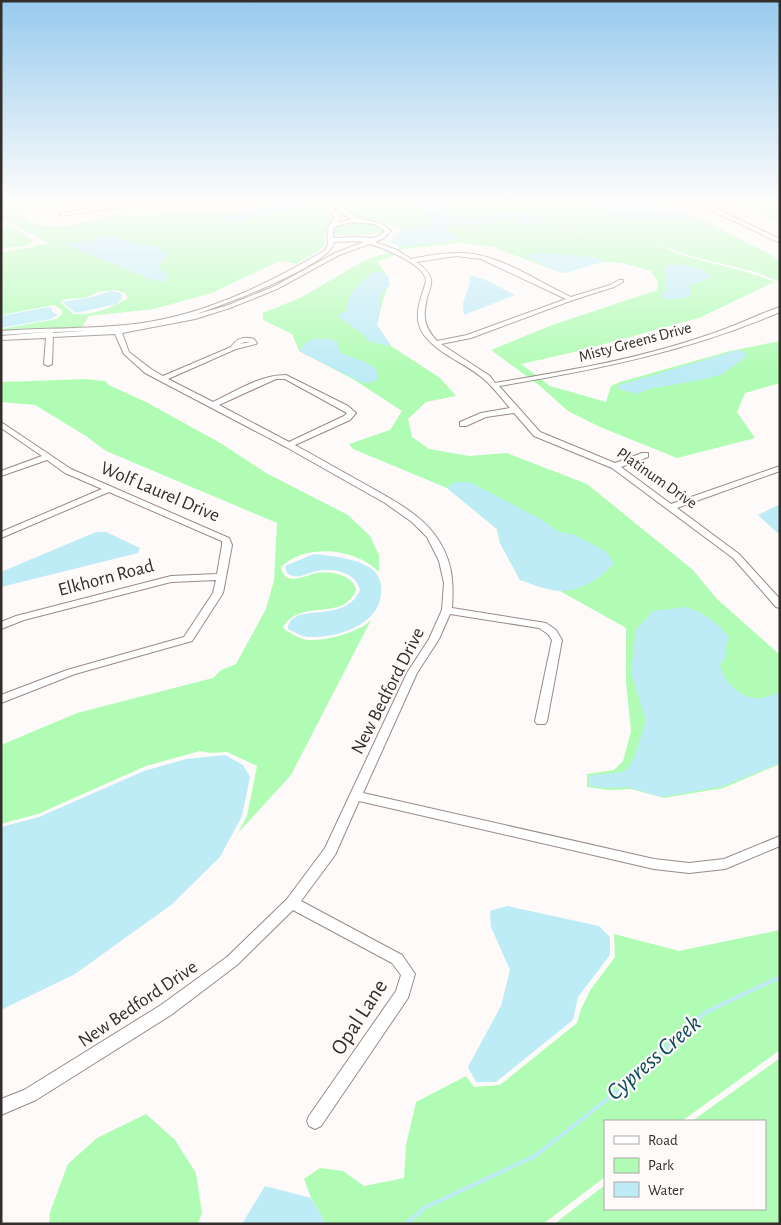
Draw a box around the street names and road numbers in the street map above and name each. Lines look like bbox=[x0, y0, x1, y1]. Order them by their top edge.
street label: Misty Greens Drive bbox=[577, 319, 693, 366]
street label: Platinum Drive bbox=[614, 445, 700, 511]
street label: Wolf Laurel Drive bbox=[98, 458, 222, 526]
street label: Elkhorn Road bbox=[56, 556, 156, 600]
street label: New Bedford Drive bbox=[348, 625, 428, 757]
street label: New Bedford Drive bbox=[75, 957, 201, 1051]
street label: Opal Lane bbox=[327, 975, 391, 1059]

